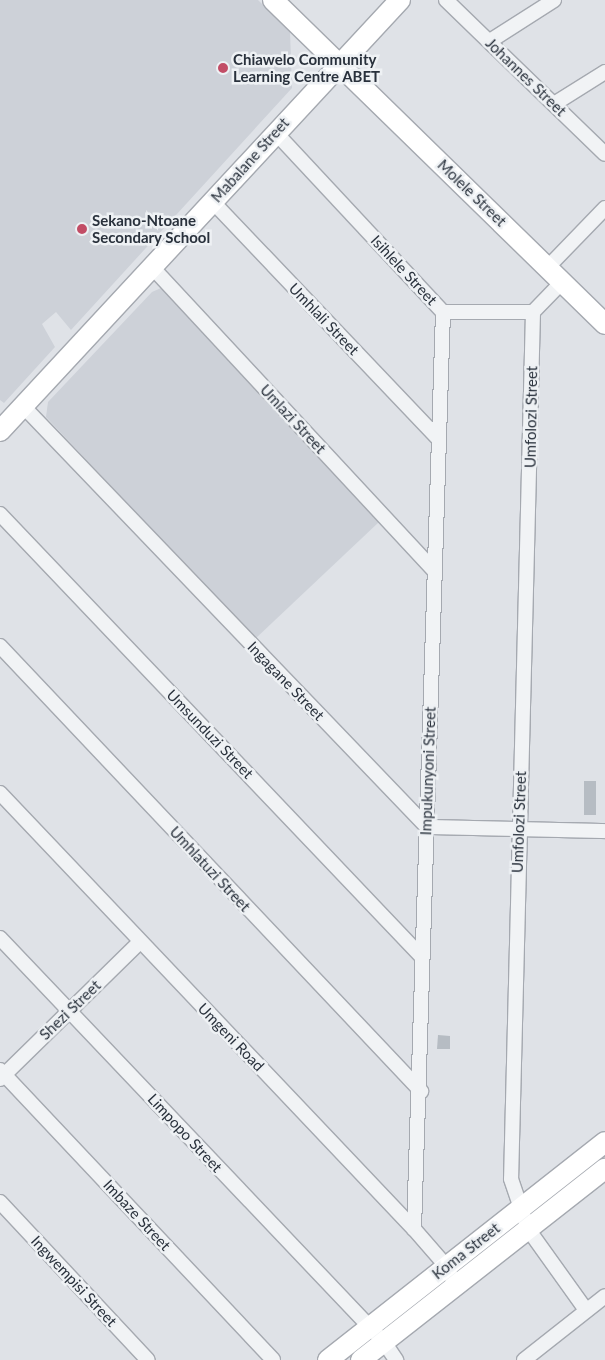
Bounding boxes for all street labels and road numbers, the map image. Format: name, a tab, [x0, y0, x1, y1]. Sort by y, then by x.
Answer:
street label: Johannes Street	[482, 34, 570, 120]
street label: Mabalane Street	[207, 114, 293, 206]
street label: Molele Street	[434, 156, 510, 230]
street label: Isihlele Street	[367, 231, 441, 309]
street label: Umhlali Street	[285, 279, 363, 359]
street label: Umfolozi Street	[521, 366, 541, 468]
street label: Umlazi Street	[256, 381, 330, 457]
street label: Ingagane Street	[244, 638, 328, 724]
street label: Umsunduzi Street	[163, 686, 257, 782]
street label: Impukunyoni Street	[417, 706, 439, 836]
street label: Umfolozi Street	[508, 771, 530, 873]
street label: Umhlatuzi Street	[166, 823, 254, 915]
street label: Shezi Street	[36, 976, 104, 1044]
street label: Umgeni Road	[194, 999, 268, 1075]
street label: Limpopo Street	[144, 1090, 226, 1176]
street label: Imbaze Street	[100, 1176, 174, 1254]
street label: Koma Street	[429, 1219, 503, 1283]
street label: Ingwempisi Street	[27, 1232, 121, 1330]

